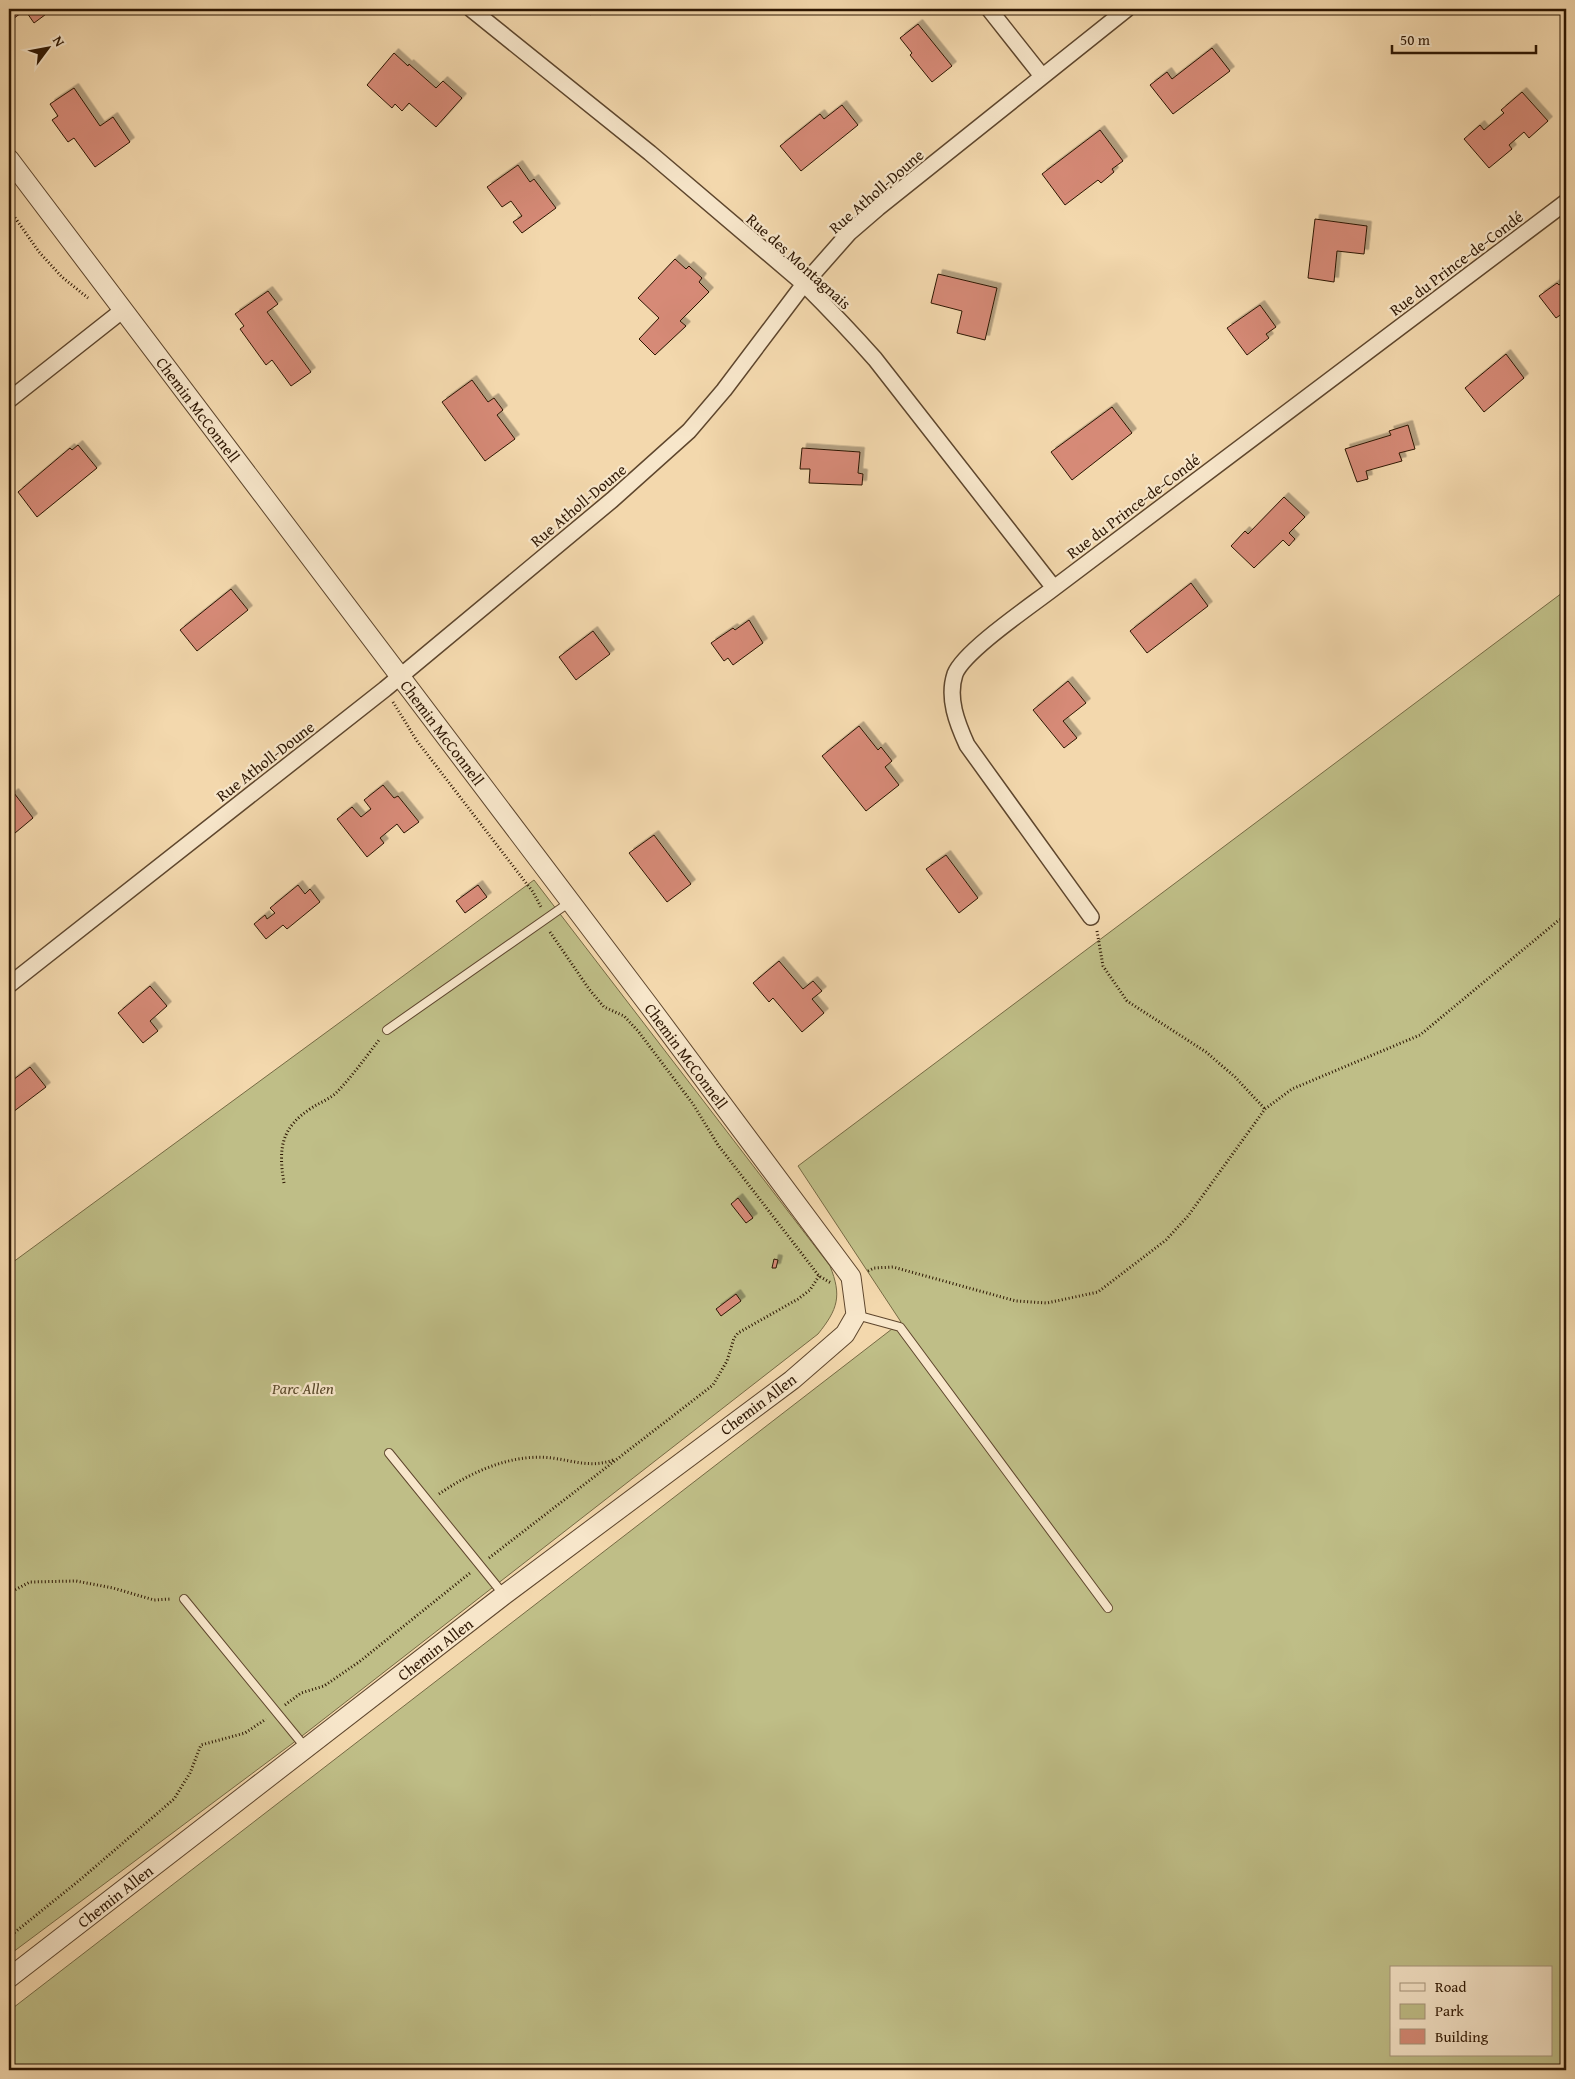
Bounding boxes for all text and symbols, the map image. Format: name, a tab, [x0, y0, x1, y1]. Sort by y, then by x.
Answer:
north arrow	[22, 22, 72, 72]
scale bar	[1392, 22, 1536, 54]
text: 50 m	[1400, 29, 1431, 50]
text: N	[48, 32, 70, 51]
street label: Rue Atholl-Doune	[823, 143, 929, 239]
street label: Rue du Prince-de-Condé	[1384, 205, 1528, 321]
street label: Rue des Montagnais	[741, 207, 857, 315]
street label: Chemin McConnell	[151, 352, 246, 468]
street label: Rue du Prince-de-Condé	[1061, 448, 1205, 564]
street label: Rue Atholl-Doune	[525, 458, 631, 552]
street label: Chemin McConnell	[395, 675, 491, 791]
street label: Rue Atholl-Doune	[211, 715, 319, 807]
street label: Chemin McConnell	[639, 998, 734, 1114]
street label: Chemin Allen	[715, 1367, 801, 1441]
park label: Parc Allen	[271, 1376, 334, 1400]
street label: Chemin Allen	[392, 1612, 478, 1686]
street label: Chemin Allen	[72, 1859, 158, 1933]
legend	[1390, 1966, 1552, 2056]
text: Road	[1435, 1976, 1466, 1997]
text: Park	[1435, 2000, 1464, 2021]
text: Building	[1435, 2026, 1489, 2047]

